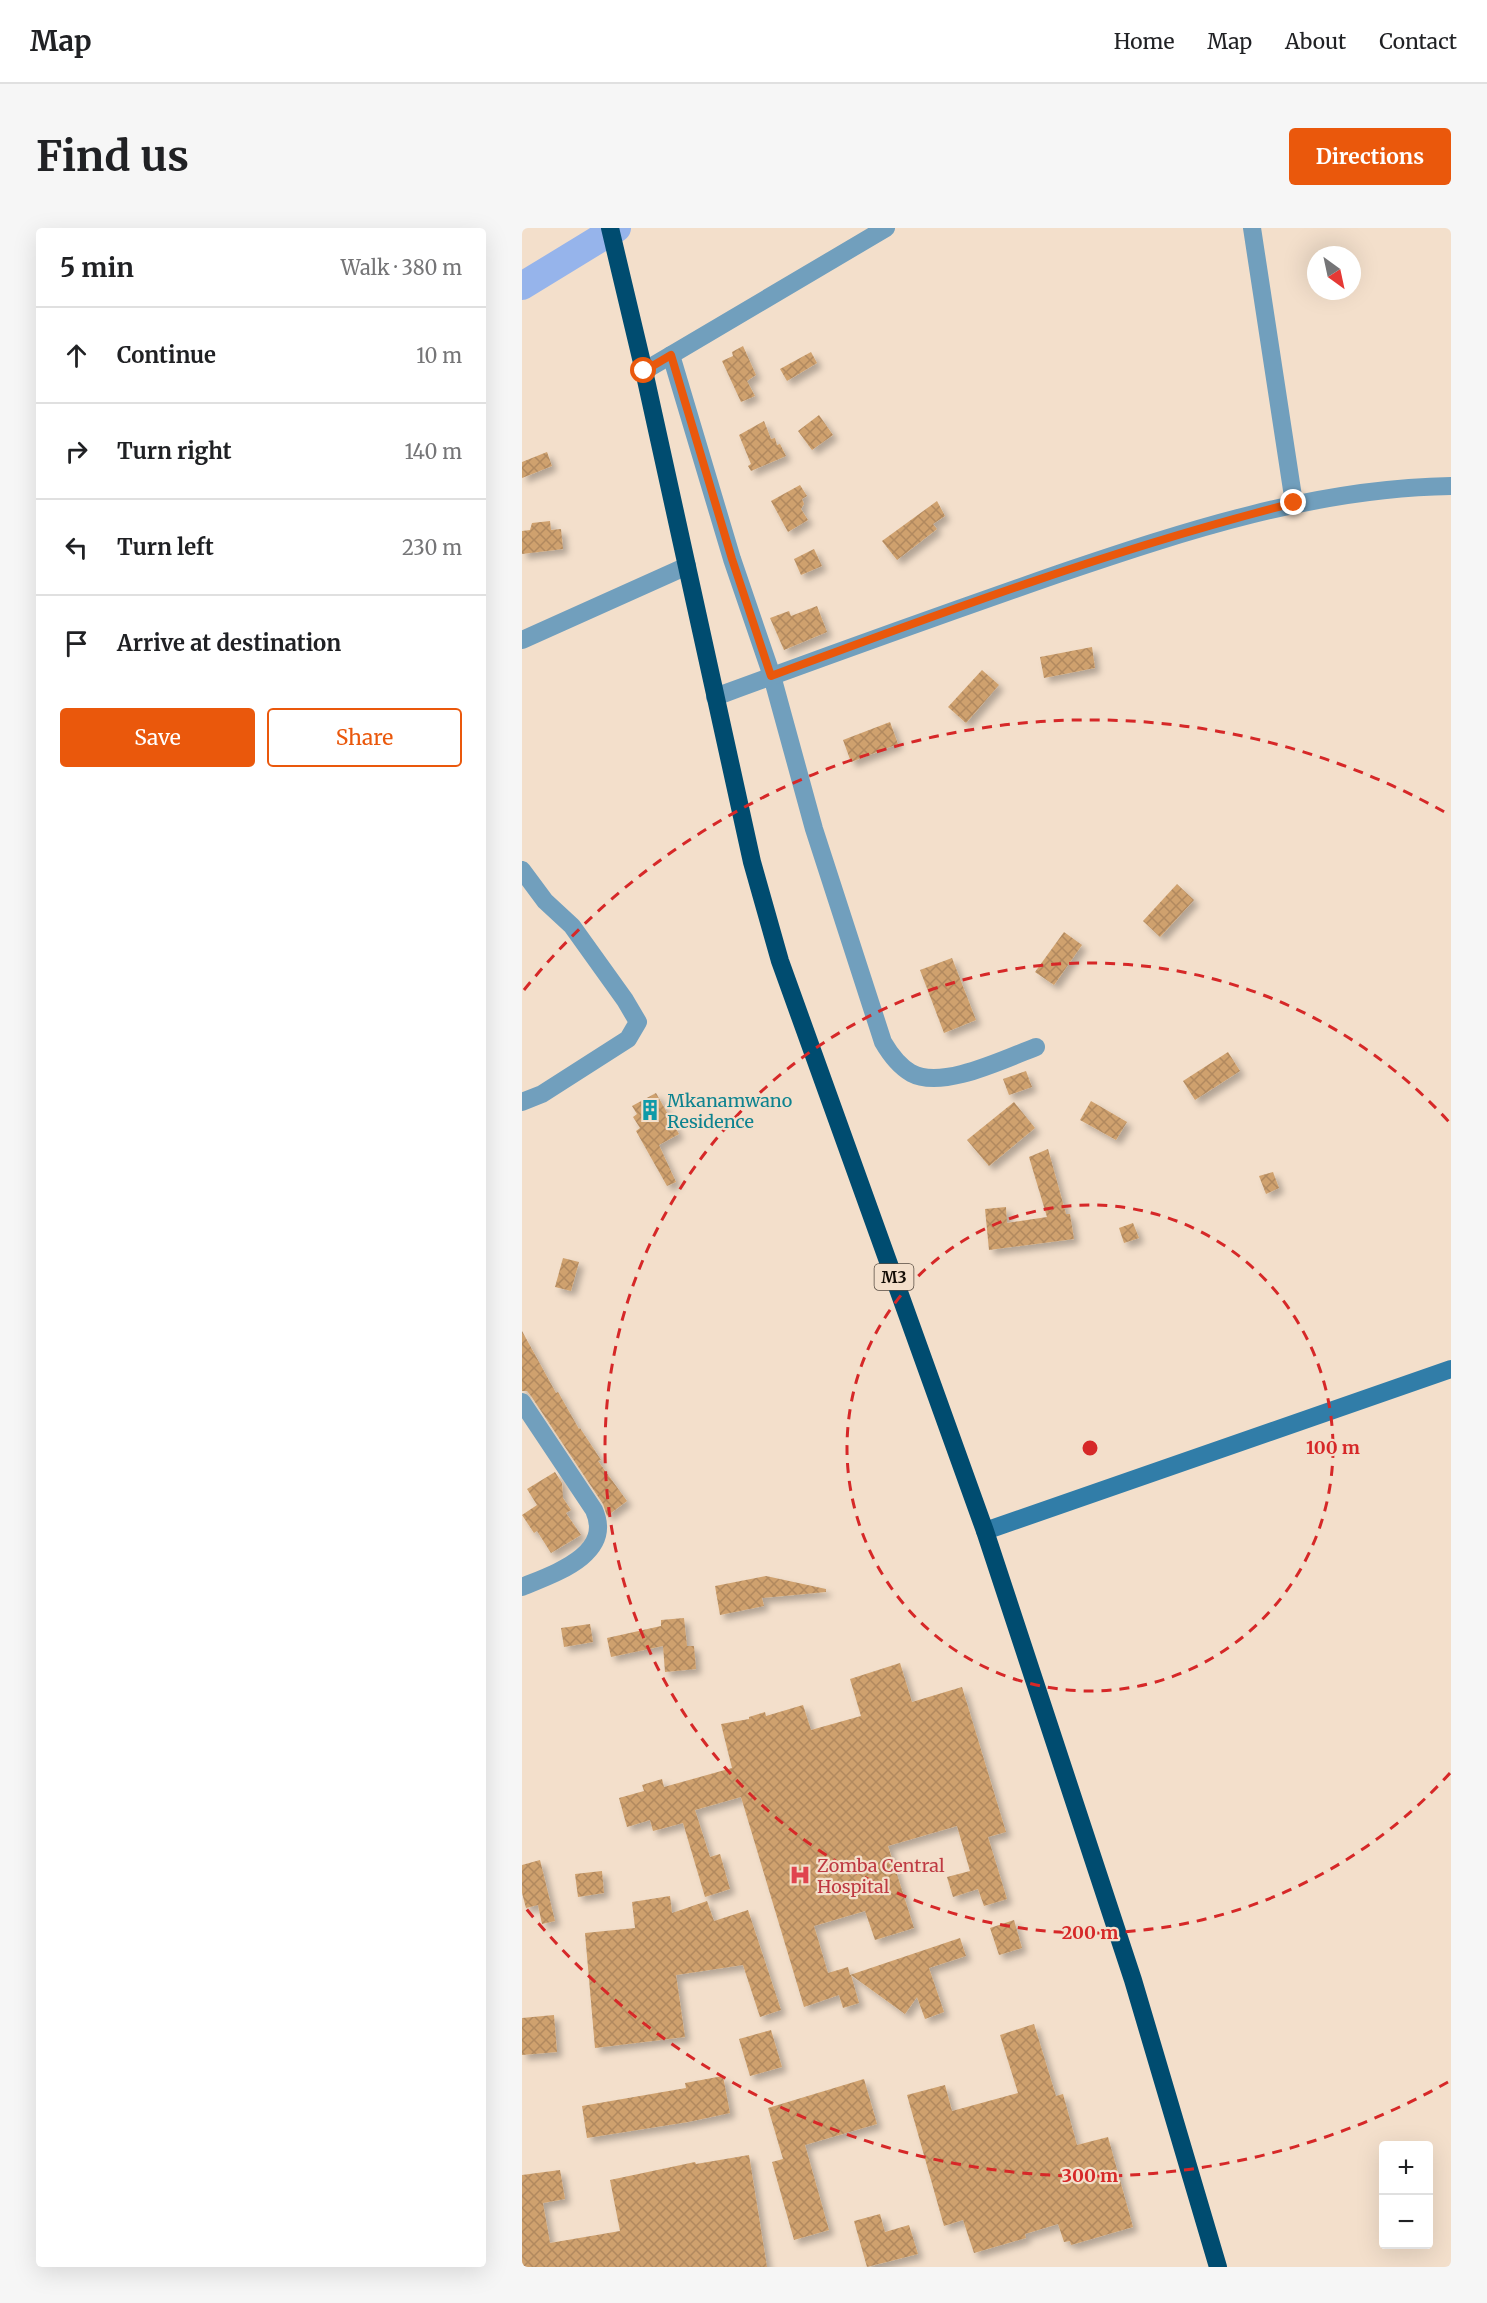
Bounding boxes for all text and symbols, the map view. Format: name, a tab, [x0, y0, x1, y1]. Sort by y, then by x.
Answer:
text: Map	[30, 23, 92, 59]
text: Home	[1114, 28, 1174, 55]
text: Map	[1207, 28, 1252, 55]
text: About	[1285, 28, 1346, 55]
text: Contact	[1379, 28, 1457, 55]
button: Directions	[1289, 128, 1451, 185]
text: Find us	[36, 130, 189, 182]
north arrow	[1307, 246, 1361, 300]
text: 5 min	[60, 251, 134, 284]
text: Walk · 380 m	[341, 255, 462, 280]
icon: ahead	[60, 339, 93, 372]
text: Continue	[117, 341, 216, 369]
text: 10 m	[416, 343, 462, 368]
route start	[630, 357, 656, 383]
icon: right	[60, 435, 93, 468]
text: Turn right	[117, 437, 231, 465]
text: 140 m	[405, 439, 462, 464]
route end	[1280, 489, 1306, 515]
icon: left	[60, 531, 93, 564]
text: Turn left	[117, 533, 214, 561]
text: 230 m	[402, 535, 462, 560]
icon: arrive	[60, 627, 93, 660]
text: Arrive at destination	[117, 629, 341, 657]
button: Save	[60, 708, 255, 767]
button: Share	[267, 708, 462, 767]
place label: Mkanamwano Residence	[667, 1089, 792, 1133]
building icon: Mkanamwano Residence	[638, 1098, 662, 1122]
road number: M3	[874, 1264, 914, 1290]
text: 100 m	[1306, 1436, 1360, 1459]
centre of rings	[1080, 1438, 1100, 1458]
place label: Zomba Central Hospital	[817, 1854, 945, 1898]
hospital icon: Zomba Central Hospital	[788, 1863, 812, 1887]
text: 200 m	[1062, 1921, 1118, 1944]
map controls	[1379, 2141, 1433, 2249]
button: +	[1379, 2141, 1433, 2195]
text: 300 m	[1062, 2164, 1118, 2187]
button: −	[1379, 2195, 1433, 2249]

